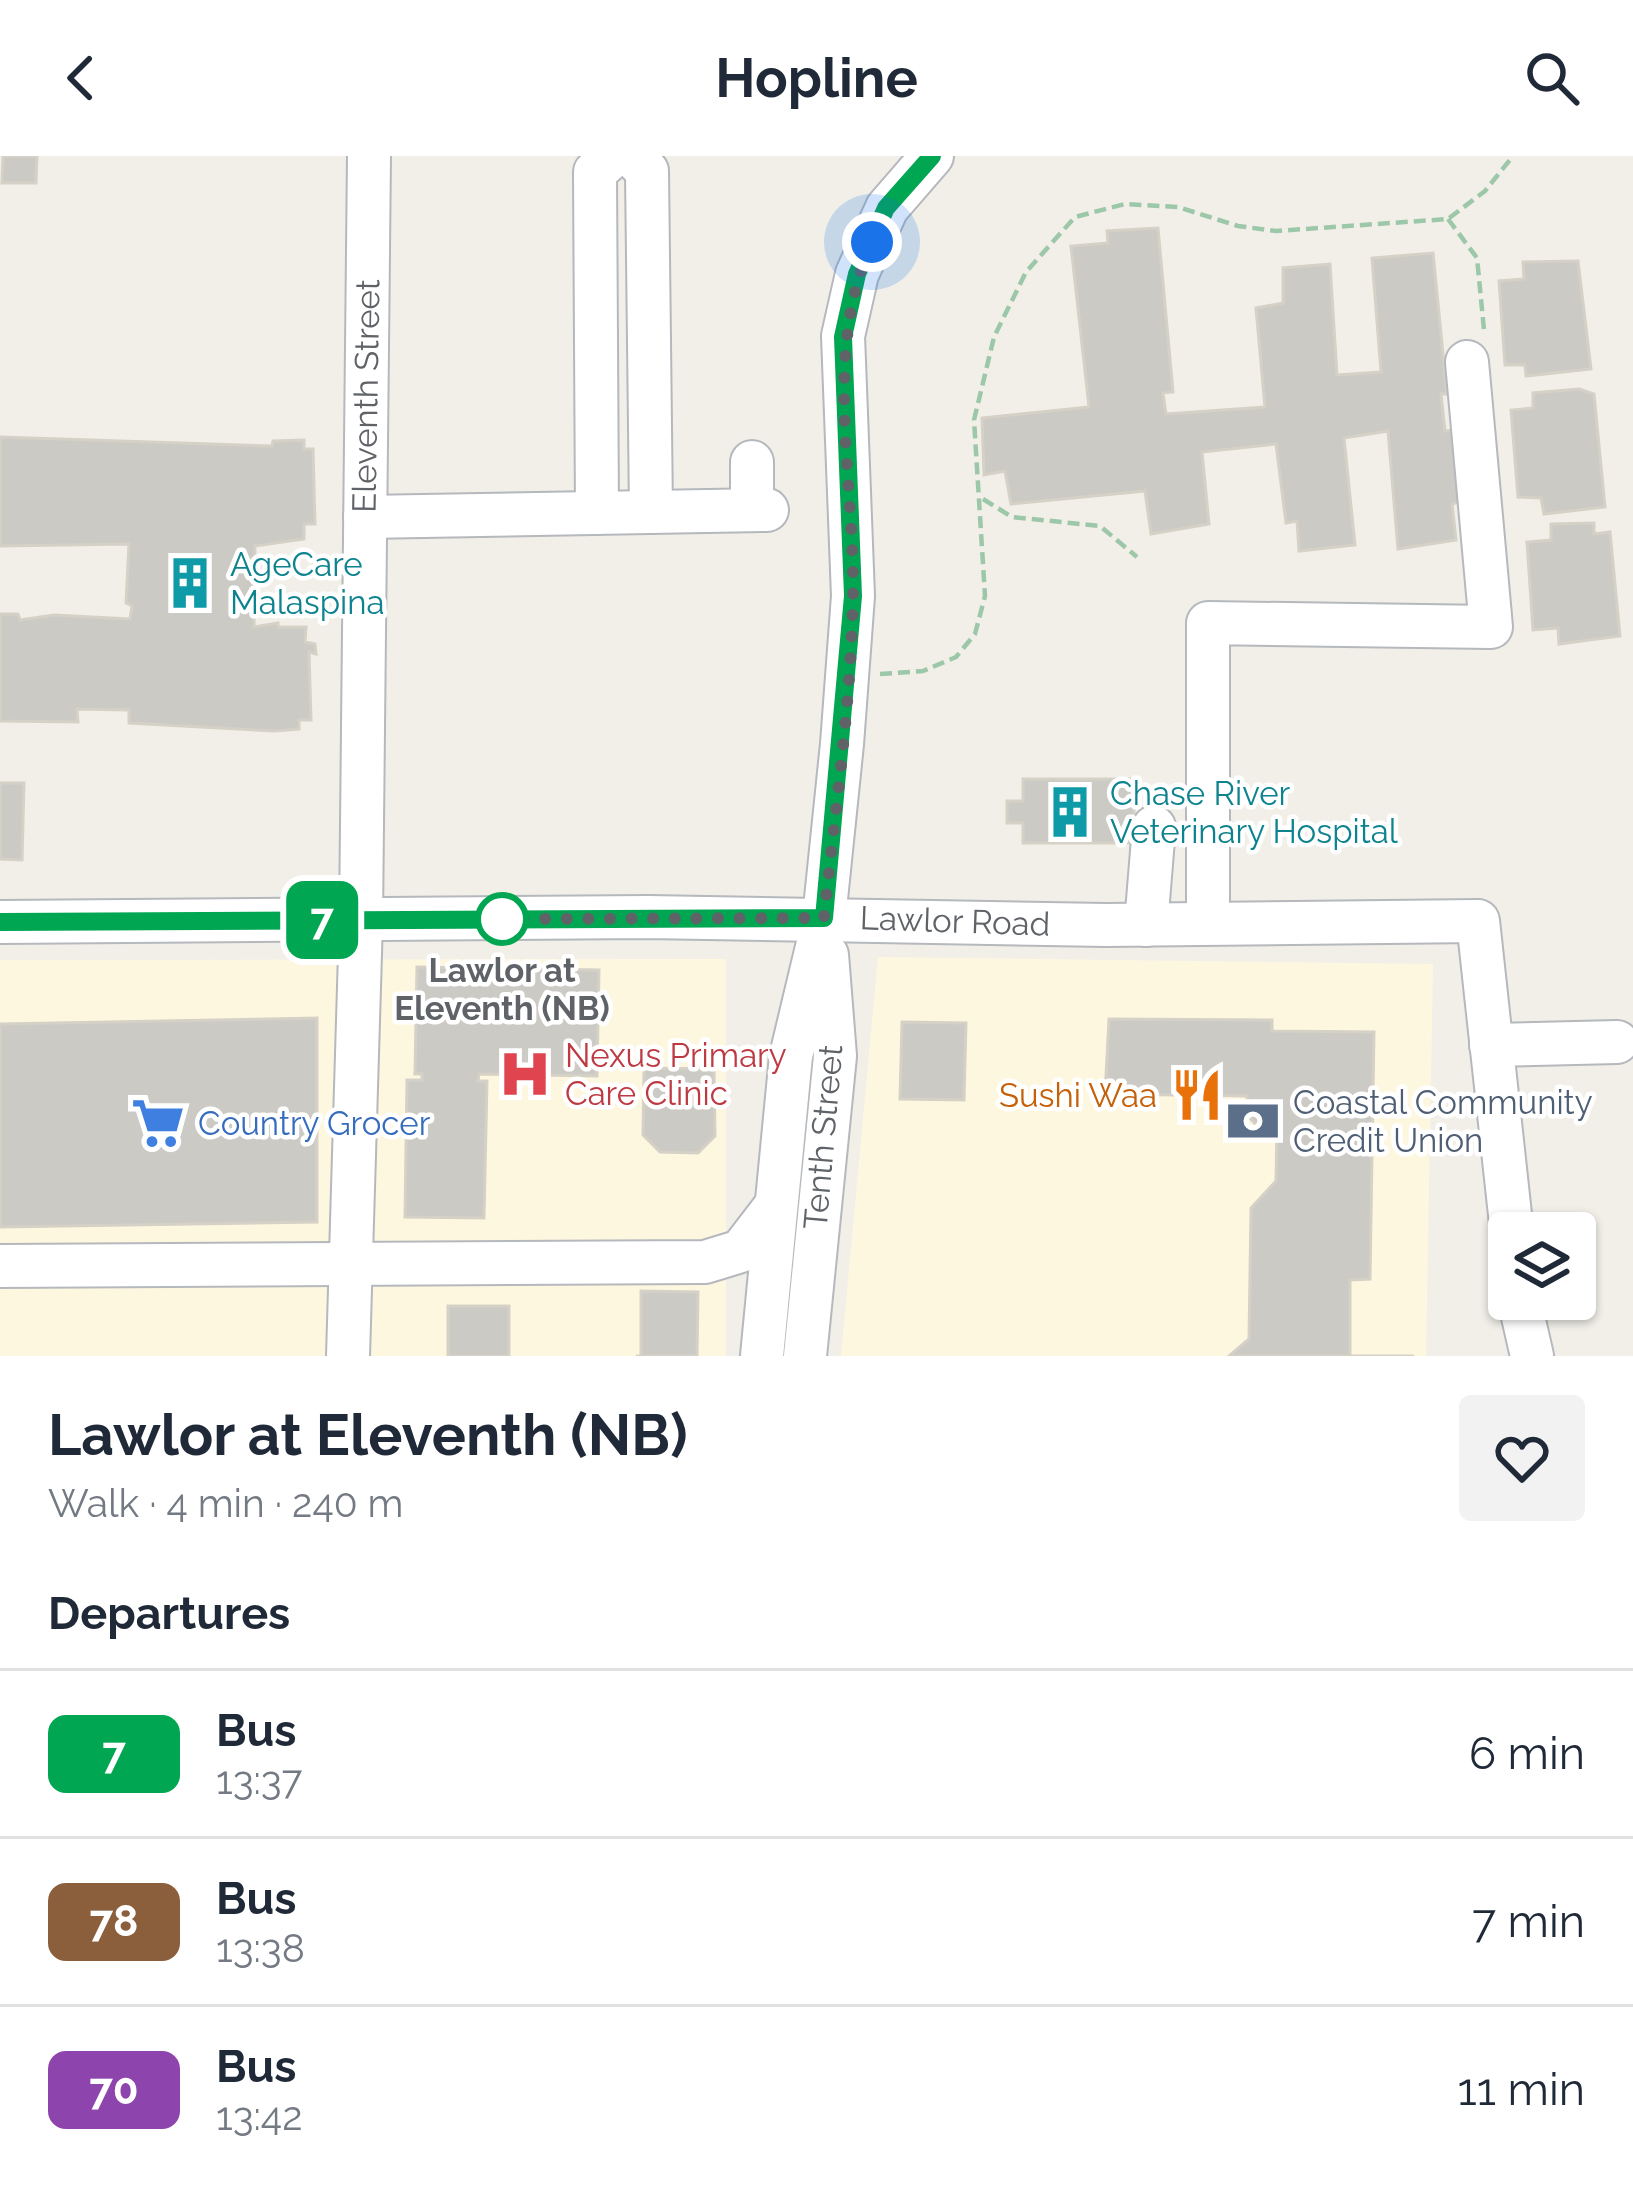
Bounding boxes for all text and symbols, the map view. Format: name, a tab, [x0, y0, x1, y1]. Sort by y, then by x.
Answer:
icon: back	[48, 45, 114, 111]
icon: search	[1519, 45, 1585, 111]
text: Hopline	[715, 46, 918, 110]
your location	[842, 212, 902, 272]
street label: Eleventh Street	[344, 279, 388, 513]
place label: AgeCare Malaspina	[230, 545, 384, 622]
building icon: AgeCare Malaspina	[161, 554, 219, 612]
place label: Chase River Veterinary Hospital	[1110, 774, 1399, 851]
building icon: Chase River Veterinary Hospital	[1041, 783, 1099, 841]
line badge: 7	[283, 881, 361, 959]
marker: Lawlor at Eleventh (NB)	[477, 894, 527, 944]
text: 7	[310, 895, 334, 944]
street label: Lawlor Road	[859, 898, 1051, 944]
place label: Lawlor at Eleventh (NB)	[394, 951, 610, 1028]
place label: Nexus Primary Care Clinic	[565, 1036, 787, 1113]
street label: Tenth Street	[796, 1043, 850, 1231]
hospital icon: Nexus Primary Care Clinic	[496, 1045, 554, 1103]
restaurant icon: Sushi Waa	[1168, 1066, 1226, 1124]
place label: Sushi Waa	[999, 1076, 1157, 1115]
place label: Coastal Community Credit Union	[1293, 1083, 1593, 1160]
bank icon: Coastal Community Credit Union	[1224, 1092, 1282, 1150]
supermarket icon: Country Grocer	[129, 1094, 187, 1152]
place label: Country Grocer	[198, 1104, 431, 1143]
map controls	[1488, 1212, 1596, 1320]
button: layers	[1488, 1212, 1596, 1320]
button: heart	[1459, 1395, 1585, 1521]
text: Lawlor at Eleventh (NB)	[48, 1401, 688, 1468]
text: Walk · 4 min · 240 m	[48, 1480, 403, 1526]
text: Departures	[48, 1587, 290, 1640]
text: Bus	[216, 1704, 297, 1757]
text: 6 min	[1469, 1727, 1585, 1780]
text: 7	[102, 1729, 126, 1778]
text: 13:37	[216, 1757, 302, 1803]
text: Bus	[216, 1872, 297, 1925]
text: 7 min	[1472, 1895, 1585, 1948]
text: 78	[90, 1897, 138, 1946]
text: 13:38	[216, 1925, 305, 1971]
text: Bus	[216, 2040, 297, 2093]
text: 11 min	[1458, 2063, 1585, 2116]
text: 70	[89, 2065, 139, 2114]
text: 13:42	[216, 2093, 302, 2139]

